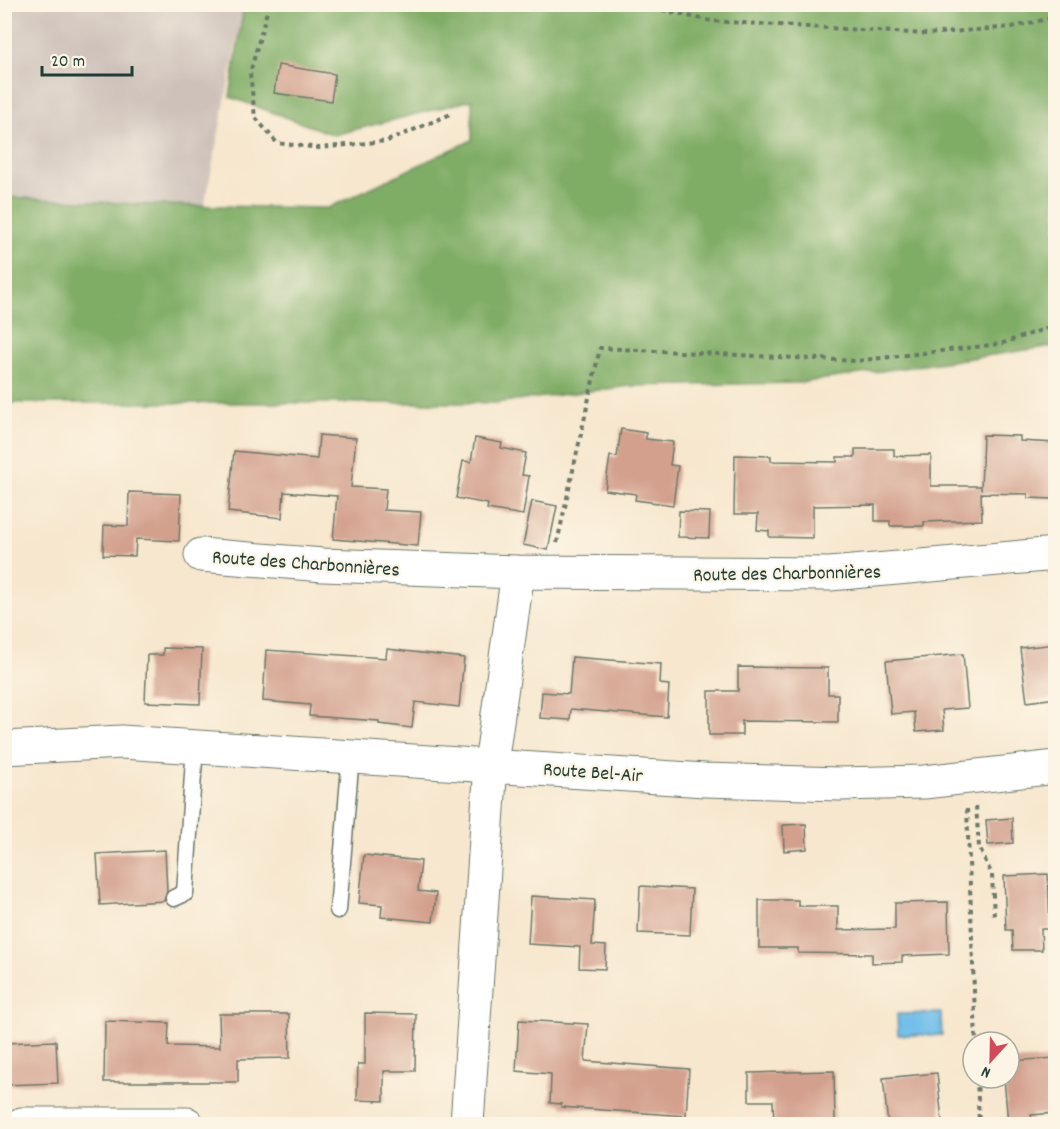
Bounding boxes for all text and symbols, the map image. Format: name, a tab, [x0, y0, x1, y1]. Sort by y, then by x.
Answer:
scale bar	[42, 39, 132, 77]
text: 20 m	[51, 50, 85, 75]
street label: Route des Charbonnières	[211, 544, 401, 586]
street label: Route des Charbonnières	[693, 559, 881, 591]
street label: Route Bel-Air	[542, 757, 644, 791]
north arrow	[961, 1030, 1021, 1090]
text: N	[978, 1059, 994, 1084]

